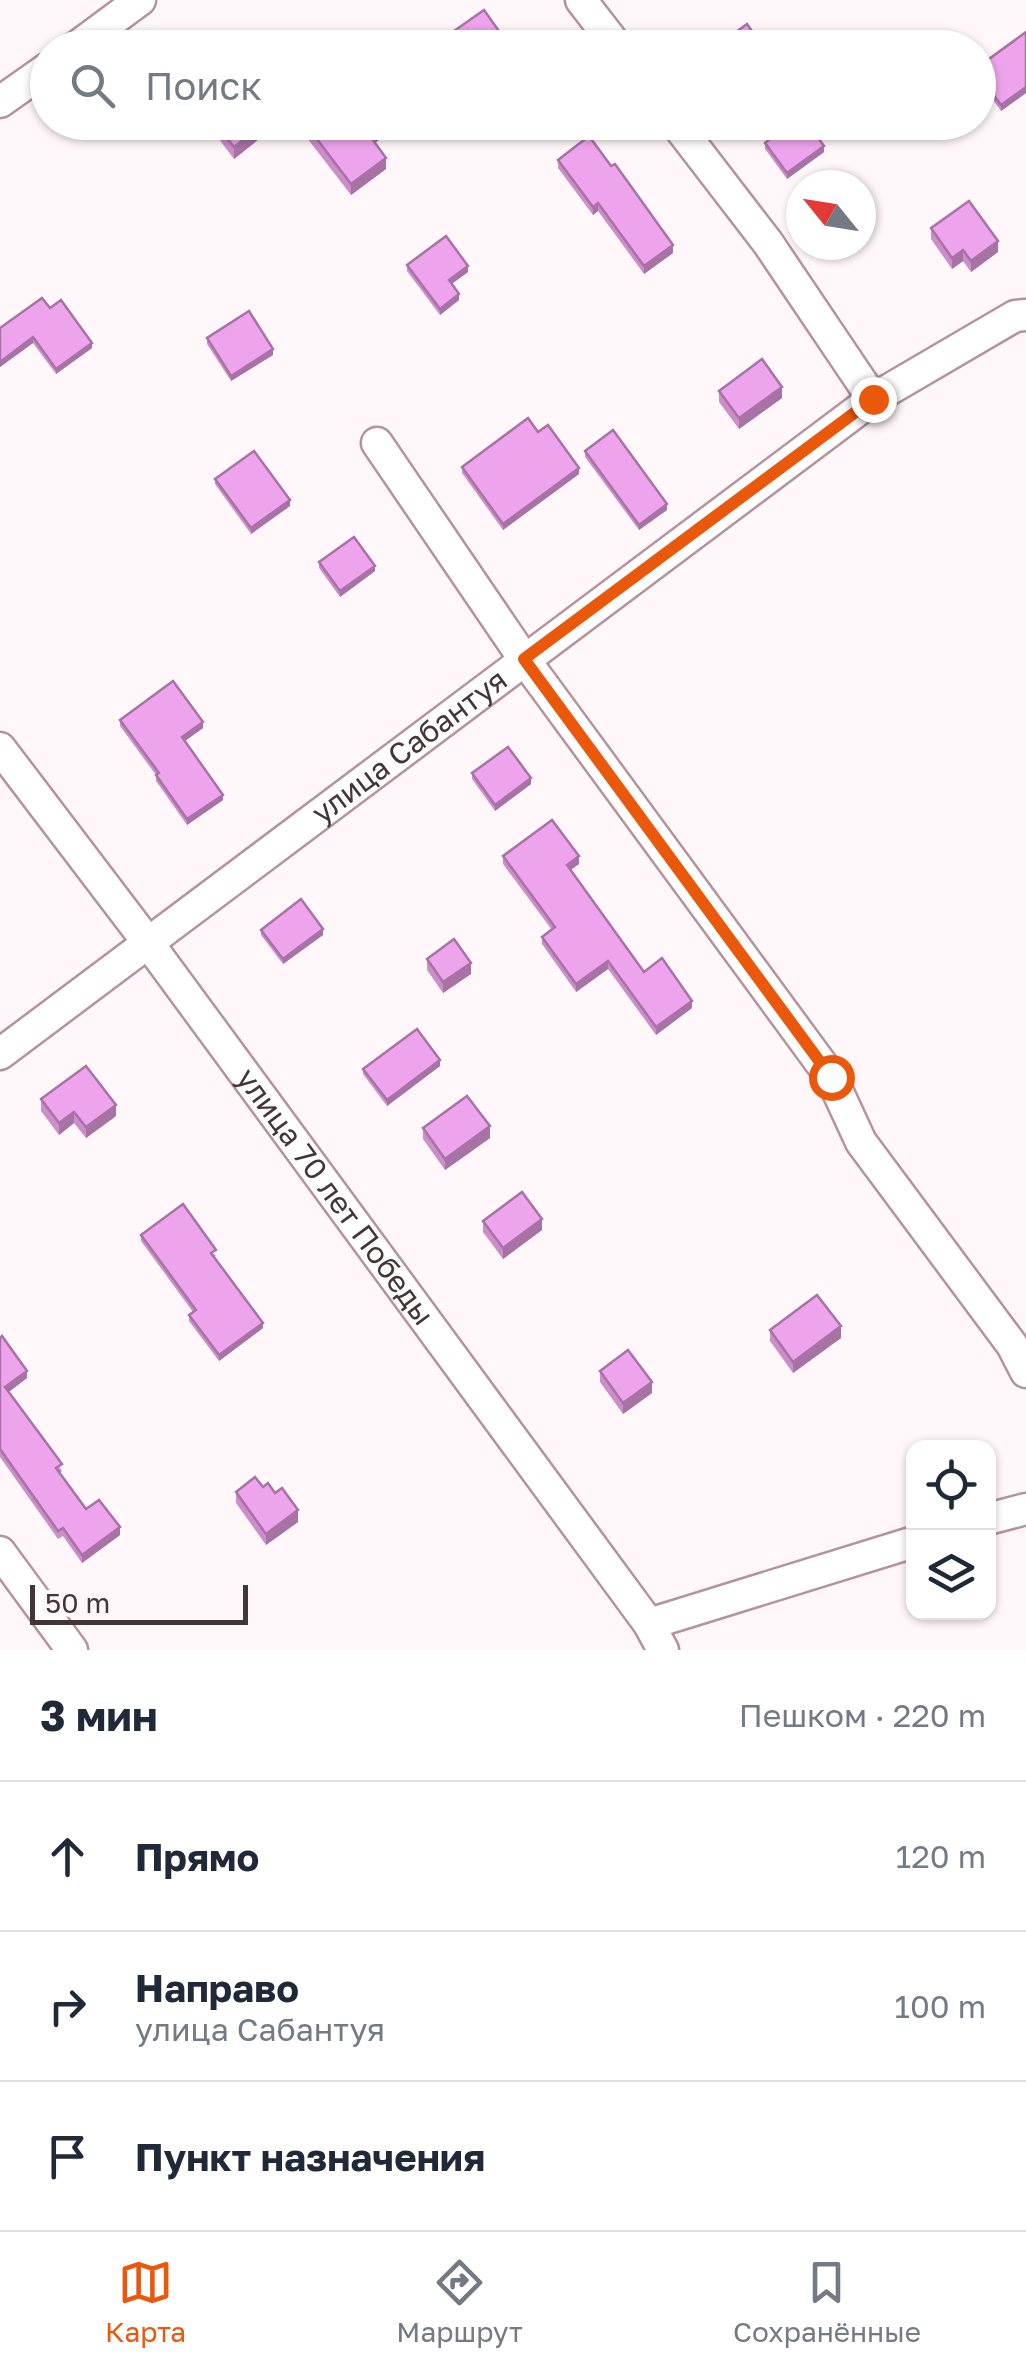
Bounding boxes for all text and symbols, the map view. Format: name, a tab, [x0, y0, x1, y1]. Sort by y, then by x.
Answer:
search box	[30, 30, 996, 140]
icon: search	[65, 58, 120, 113]
text: Поиск	[145, 63, 262, 108]
north arrow	[786, 170, 876, 260]
route end	[851, 377, 897, 423]
street label: улица Сабантуя	[304, 661, 514, 831]
route start	[809, 1055, 855, 1101]
street label: улица 70 лет Победы	[229, 1061, 442, 1332]
map controls	[906, 1440, 996, 1620]
button: locate	[906, 1440, 996, 1530]
button: layers	[906, 1530, 996, 1620]
scale bar	[30, 1580, 248, 1624]
text: 50 m	[45, 1586, 110, 1619]
text: 3 мин	[40, 1690, 158, 1740]
text: Пешком · 220 m	[739, 1696, 986, 1734]
icon: ahead	[40, 1829, 95, 1884]
text: Прямо	[135, 1834, 259, 1879]
text: 120 m	[896, 1837, 986, 1875]
text: Направо	[135, 1965, 299, 2010]
icon: right	[40, 1979, 95, 2034]
text: 100 m	[894, 1987, 986, 2025]
text: улица Сабантуя	[135, 2010, 385, 2048]
icon: arrive	[40, 2129, 95, 2184]
text: Пункт назначения	[135, 2134, 485, 2179]
tab: Карта	[105, 2255, 186, 2348]
tab: Маршрут	[396, 2255, 523, 2348]
tab: Сохранённые	[733, 2255, 921, 2348]

